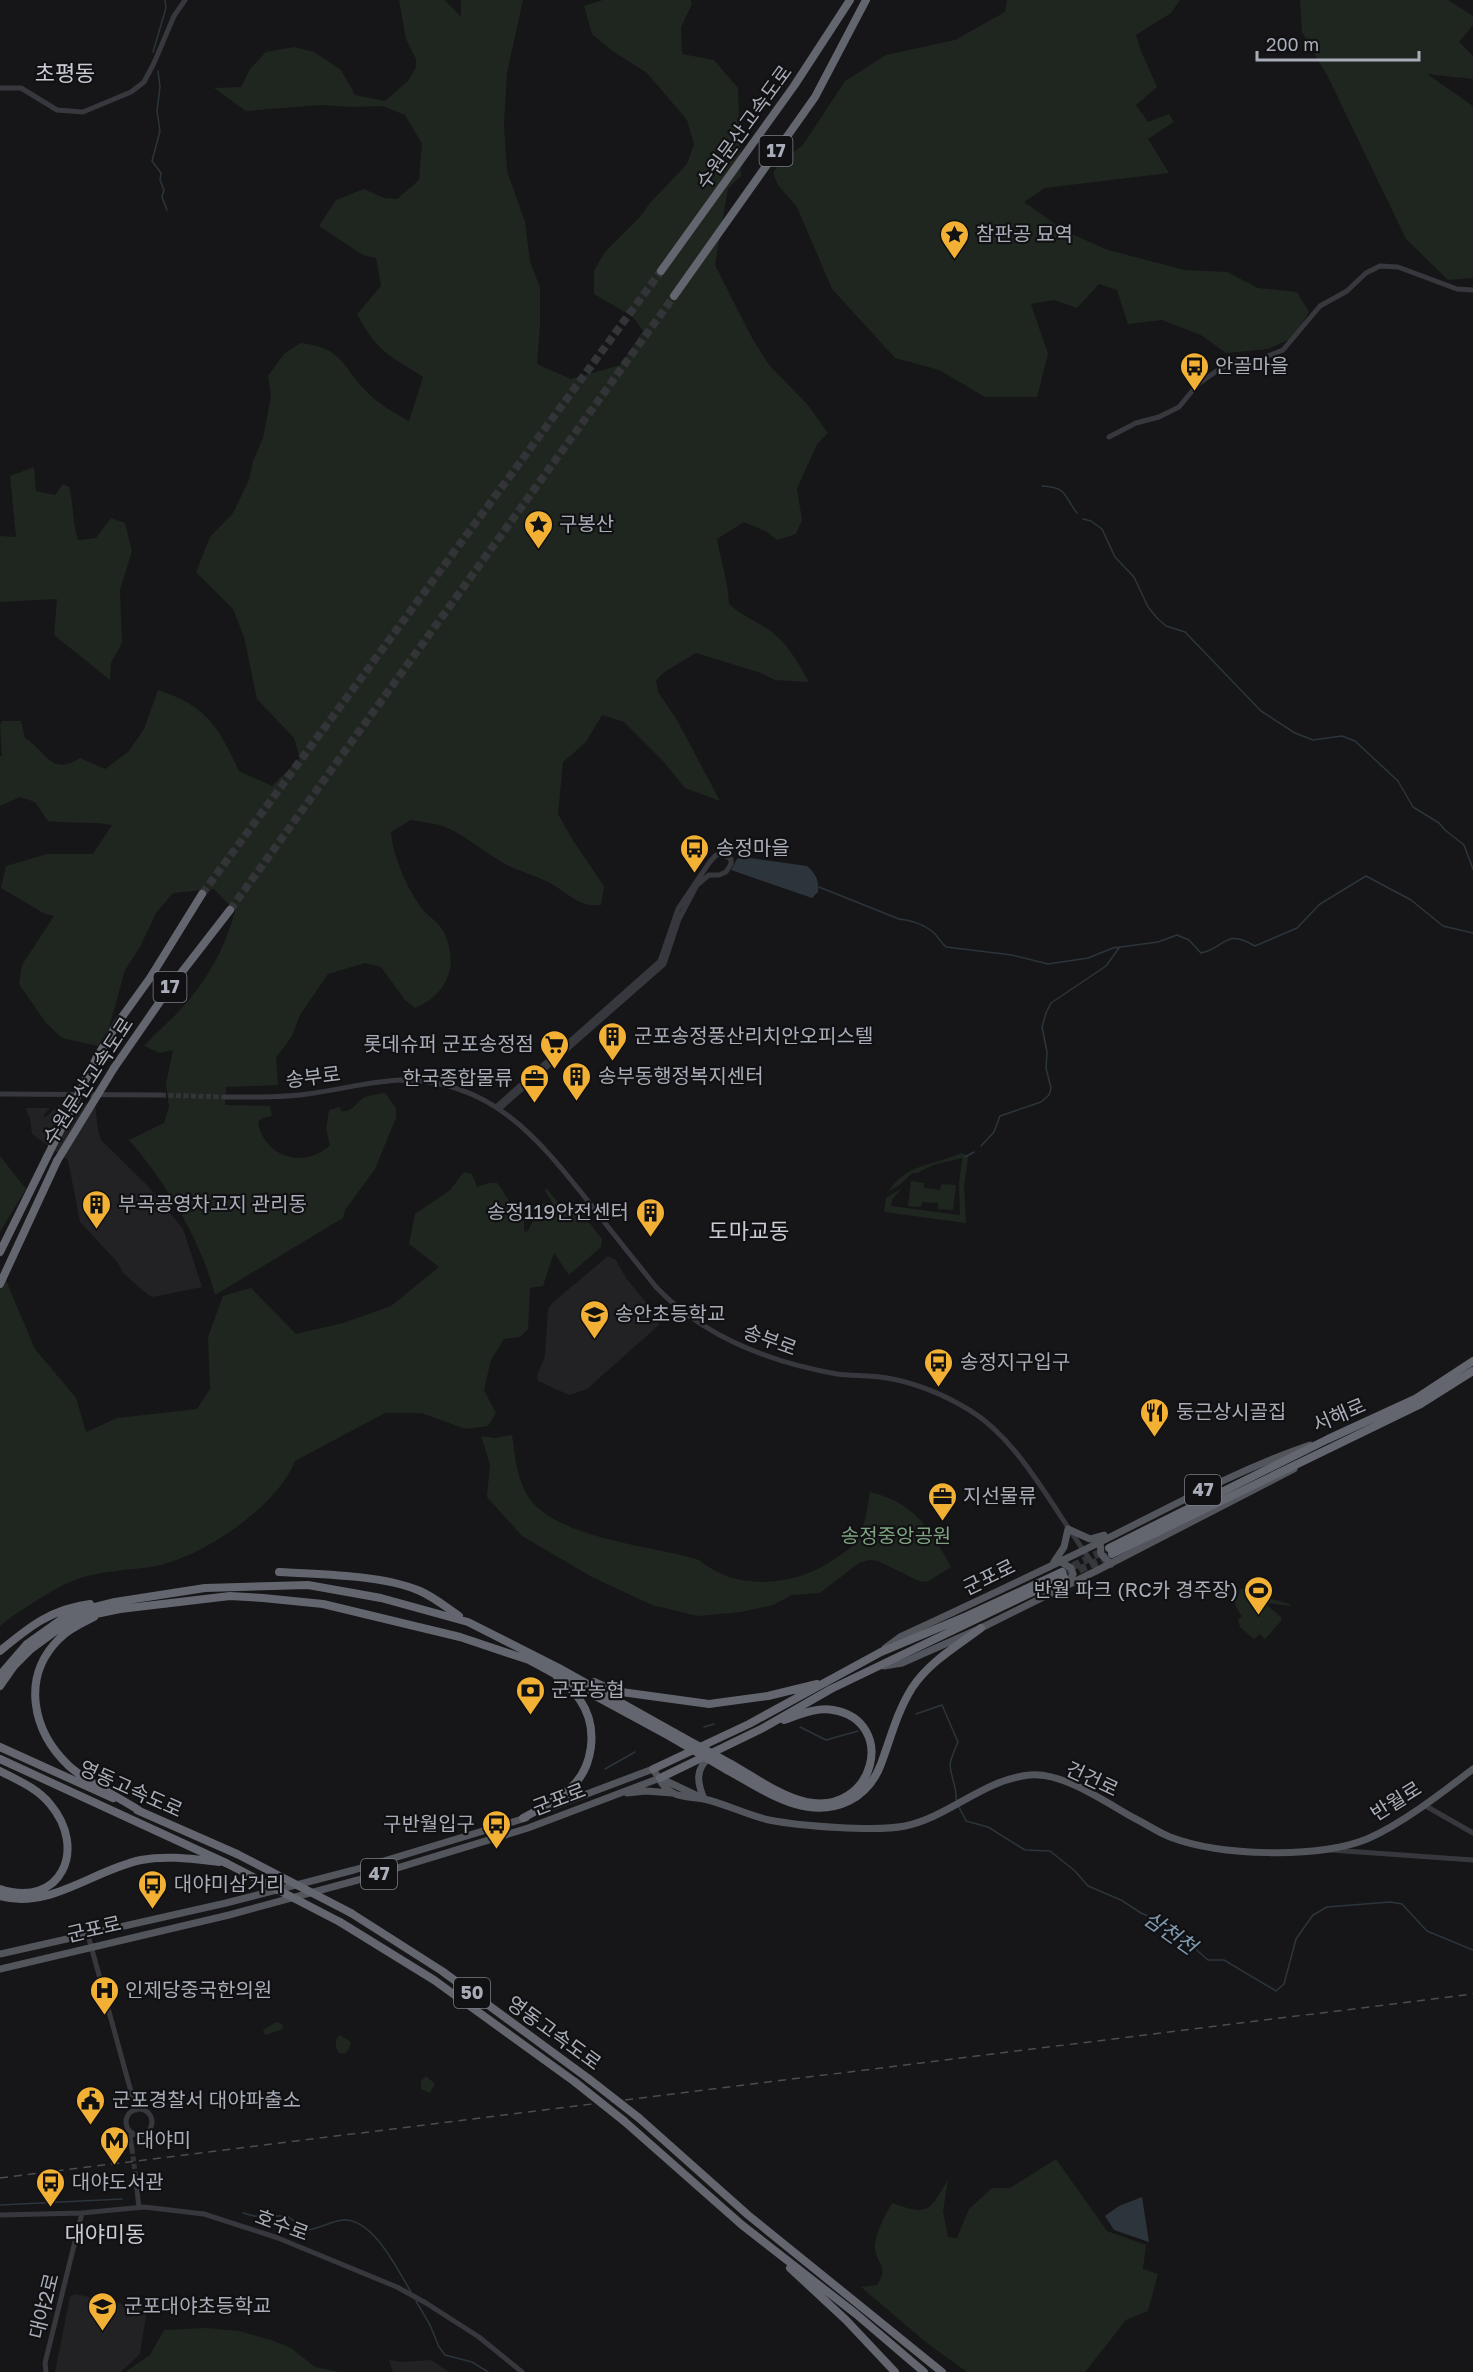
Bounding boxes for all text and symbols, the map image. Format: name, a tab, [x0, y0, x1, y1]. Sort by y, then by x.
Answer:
scale bar	[1257, 24, 1419, 62]
text: 200 m	[1266, 33, 1319, 55]
district label: 초평동	[35, 59, 95, 86]
street label: 수원문산고속도로	[690, 60, 796, 193]
road number: 17	[760, 136, 792, 166]
place icon: 참판공 묘역	[939, 218, 971, 260]
place label: 참판공 묘역	[976, 221, 1073, 245]
bus stop icon: 안골마을	[1178, 350, 1210, 392]
place label: 안골마을	[1215, 353, 1289, 377]
place icon: 구봉산	[522, 508, 554, 550]
place label: 구봉산	[559, 511, 614, 535]
bus stop icon: 송정마을	[679, 832, 711, 874]
place label: 송정마을	[716, 835, 790, 859]
road number: 17	[154, 972, 186, 1002]
street label: 수원문산고속도로	[37, 1012, 137, 1149]
building icon: 군포송정풍산리치안오피스텔	[597, 1020, 629, 1062]
place label: 군포송정풍산리치안오피스텔	[634, 1023, 873, 1047]
supermarket icon: 롯데슈퍼 군포송정점	[539, 1028, 571, 1070]
place label: 롯데슈퍼 군포송정점	[363, 1031, 534, 1055]
building icon: 송부동행정복지센터	[561, 1060, 593, 1102]
street label: 송부로	[284, 1061, 342, 1091]
office icon: 한국종합물류	[518, 1062, 550, 1104]
place label: 송부동행정복지센터	[598, 1063, 764, 1087]
place label: 한국종합물류	[403, 1065, 513, 1089]
building icon: 부곡공영차고지 관리동	[81, 1188, 113, 1230]
place label: 부곡공영차고지 관리동	[118, 1191, 307, 1215]
building icon: 송정119안전센터	[634, 1196, 666, 1238]
place label: 송정119안전센터	[487, 1199, 629, 1223]
district label: 도마교동	[709, 1217, 789, 1244]
school or university icon: 송안초등학교	[578, 1298, 610, 1340]
place label: 송안초등학교	[615, 1301, 725, 1325]
street label: 송부로	[740, 1318, 800, 1360]
bus stop icon: 송정지구입구	[923, 1346, 955, 1388]
place label: 송정지구입구	[960, 1349, 1070, 1373]
street label: 서해로	[1309, 1392, 1369, 1436]
restaurant icon: 둥근상시골집	[1139, 1396, 1171, 1438]
place label: 둥근상시골집	[1176, 1399, 1286, 1423]
road number: 47	[1185, 1475, 1221, 1505]
office icon: 지선물류	[926, 1480, 958, 1522]
place label: 지선물류	[963, 1483, 1037, 1507]
park label: 송정중앙공원	[841, 1523, 951, 1547]
street label: 군포로	[958, 1553, 1019, 1599]
sports icon: 반월 파크 (RC카 경주장)	[1243, 1574, 1275, 1616]
place label: 반월 파크 (RC카 경주장)	[1033, 1577, 1238, 1601]
bank icon: 군포농협	[514, 1674, 546, 1716]
place label: 군포농협	[551, 1677, 625, 1701]
street label: 영동고속도로	[76, 1755, 187, 1822]
street label: 건건로	[1062, 1756, 1123, 1801]
street label: 반월로	[1366, 1775, 1425, 1825]
street label: 군포로	[529, 1777, 589, 1819]
bus stop icon: 구반월입구	[480, 1808, 512, 1850]
place label: 구반월입구	[383, 1811, 475, 1835]
road number: 47	[361, 1859, 397, 1889]
bus stop icon: 대야미삼거리	[137, 1868, 169, 1910]
place label: 대야미삼거리	[174, 1871, 284, 1895]
water label: 삼천천	[1139, 1905, 1204, 1961]
street label: 군포로	[64, 1910, 123, 1946]
hospital icon: 인제당중국한의원	[88, 1974, 120, 2016]
place label: 인제당중국한의원	[125, 1977, 272, 2001]
road number: 50	[454, 1978, 490, 2008]
street label: 영동고속도로	[503, 1990, 606, 2074]
public building icon: 군포경찰서 대야파출소	[75, 2084, 107, 2126]
place label: 군포경찰서 대야파출소	[112, 2087, 301, 2111]
metro station icon: 대야미	[99, 2124, 131, 2166]
place label: 대야미	[136, 2127, 191, 2151]
bus stop icon: 대야도서관	[35, 2166, 67, 2208]
place label: 대야도서관	[72, 2169, 164, 2193]
street label: 호수로	[252, 2203, 312, 2245]
district label: 대야미동	[65, 2220, 145, 2247]
street label: 대야2로	[23, 2270, 63, 2341]
school or university icon: 군포대야초등학교	[87, 2290, 119, 2332]
place label: 군포대야초등학교	[124, 2293, 271, 2317]

